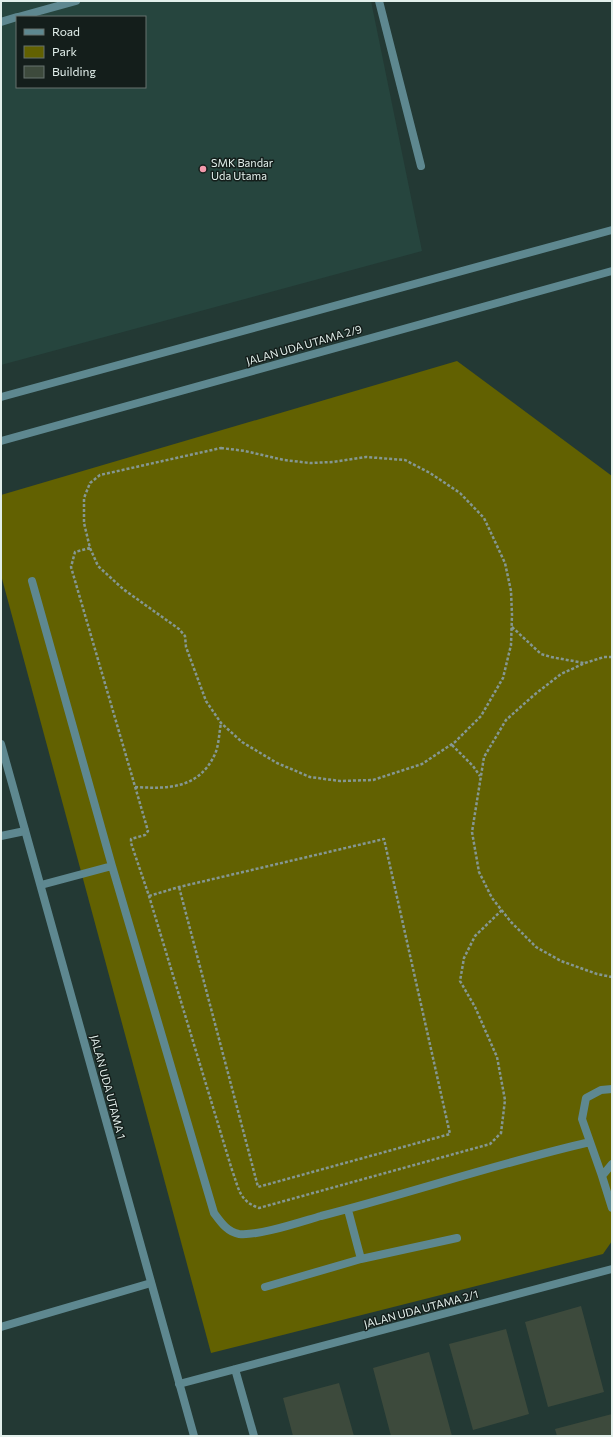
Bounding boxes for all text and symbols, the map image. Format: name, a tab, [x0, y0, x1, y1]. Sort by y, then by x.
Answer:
legend	[16, 16, 146, 88]
text: Road	[52, 24, 80, 38]
text: Park	[52, 44, 78, 58]
text: Building	[52, 64, 96, 78]
place label: SMK Bandar Uda Utama	[211, 156, 274, 182]
marker: SMK Bandar Uda Utama	[198, 164, 208, 174]
street label: JALAN UDA UTAMA 2/9	[244, 322, 364, 368]
street label: JALAN UDA UTAMA 1	[87, 1033, 129, 1141]
street label: JALAN UDA UTAMA 2/1	[362, 1287, 480, 1331]

